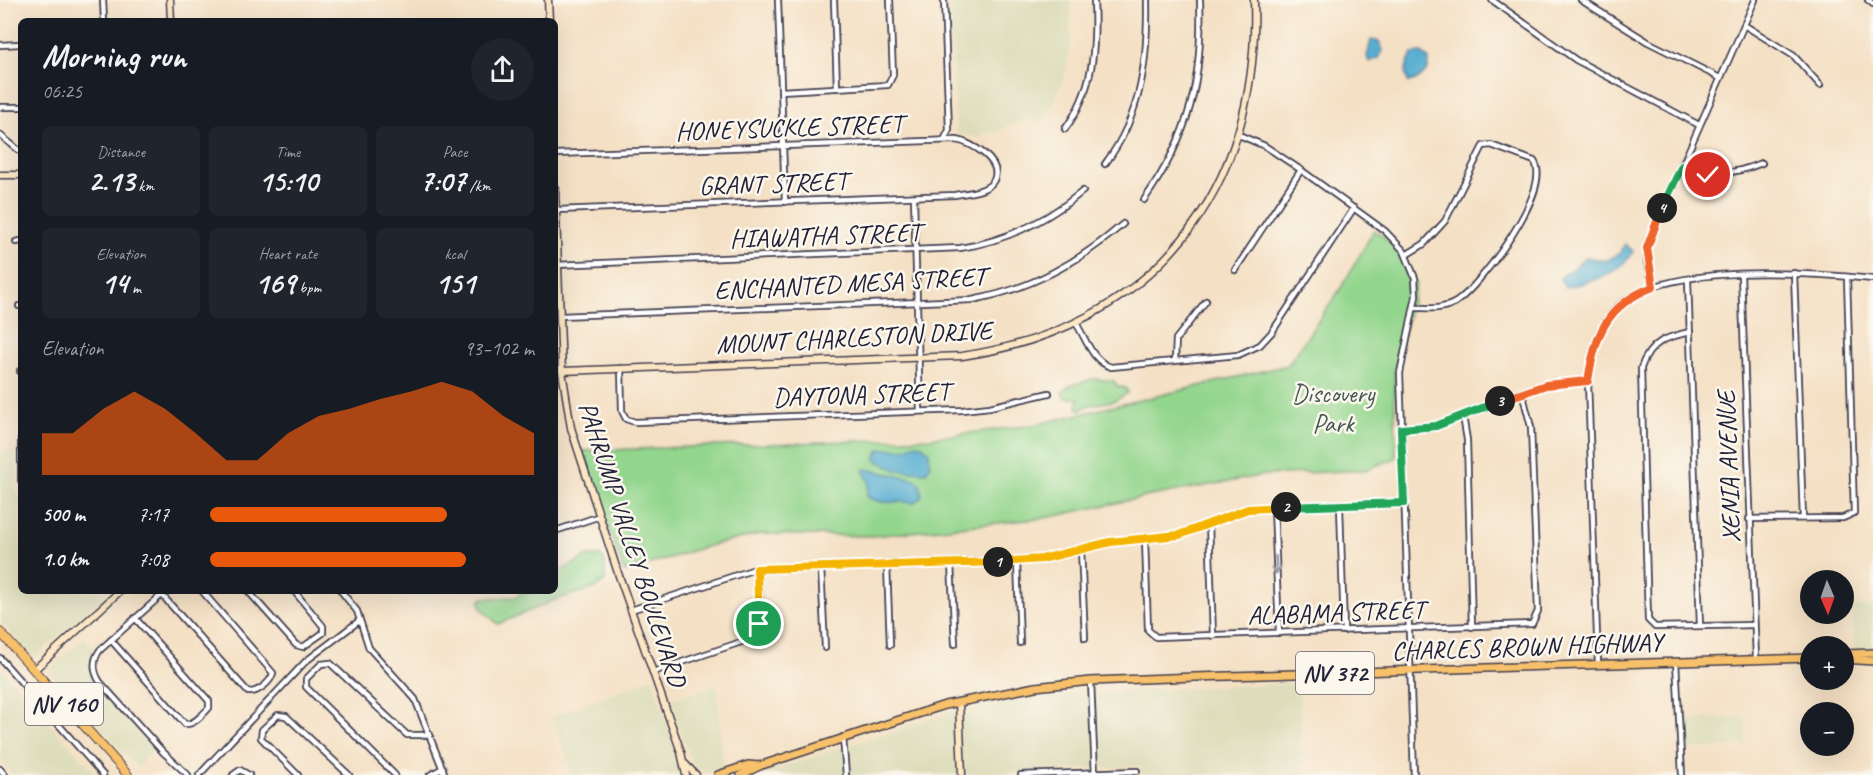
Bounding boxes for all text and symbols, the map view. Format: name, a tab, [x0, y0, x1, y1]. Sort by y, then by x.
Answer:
text: Morning run	[42, 35, 186, 77]
button: share	[471, 38, 534, 101]
text: 06:25	[42, 79, 82, 104]
street label: HONEYSUCKLE STREET	[675, 107, 909, 148]
text: Distance	[97, 142, 145, 162]
text: Time	[276, 142, 300, 162]
text: Pace	[443, 142, 467, 162]
pin	[1682, 149, 1733, 200]
icon: check	[1691, 158, 1724, 191]
text: 2.13	[88, 162, 134, 200]
text: 15:10	[258, 162, 318, 200]
text: 7:07	[420, 162, 466, 200]
street label: GRANT STREET	[698, 164, 854, 203]
text: km	[134, 176, 154, 196]
text: /km	[466, 176, 491, 196]
pin: 4	[1647, 193, 1677, 223]
text: 4	[1658, 198, 1666, 218]
street label: HIAWATHA STREET	[729, 215, 927, 255]
text: Elevation	[96, 244, 146, 264]
text: Heart rate	[259, 244, 317, 264]
text: kcal	[444, 244, 466, 264]
street label: ENCHANTED MESA STREET	[714, 260, 994, 307]
text: 14	[101, 264, 128, 302]
text: 169	[255, 264, 295, 302]
text: 151	[435, 264, 475, 302]
text: m	[128, 278, 141, 298]
text: bpm	[295, 278, 321, 298]
street label: MOUNT CHARLESTON DRIVE	[715, 314, 996, 361]
text: Elevation	[42, 336, 104, 361]
text: 93–102 m	[464, 336, 534, 361]
street label: DAYTONA STREET	[772, 375, 956, 414]
park label: Discovery Park	[1292, 377, 1376, 440]
pin: 3	[1485, 386, 1515, 416]
street label: XENIA AVENUE	[1709, 387, 1748, 543]
text: 3	[1496, 391, 1504, 411]
street label: PAHRUMP VALLEY BOULEVARD	[571, 397, 695, 693]
pin: 2	[1271, 492, 1301, 522]
text: 2	[1282, 497, 1290, 517]
text: 500 m	[42, 502, 85, 527]
text: 7:17	[138, 502, 169, 527]
text: 1.0 km	[42, 547, 89, 572]
text: 7:08	[138, 547, 169, 572]
pin: 1	[983, 547, 1013, 577]
text: 1	[994, 552, 1002, 572]
one-way arrow	[1271, 555, 1282, 575]
north arrow	[1800, 570, 1854, 624]
map controls	[1800, 570, 1854, 756]
street label: ALABAMA STREET	[1247, 593, 1430, 632]
pin	[733, 598, 784, 649]
icon: arrive	[742, 607, 775, 640]
street label: CHARLES BROWN HIGHWAY	[1391, 625, 1667, 668]
button: +	[1800, 636, 1854, 690]
road number: NV 372	[1296, 652, 1374, 694]
road number: NV 160	[25, 683, 103, 725]
button: −	[1800, 702, 1854, 756]

